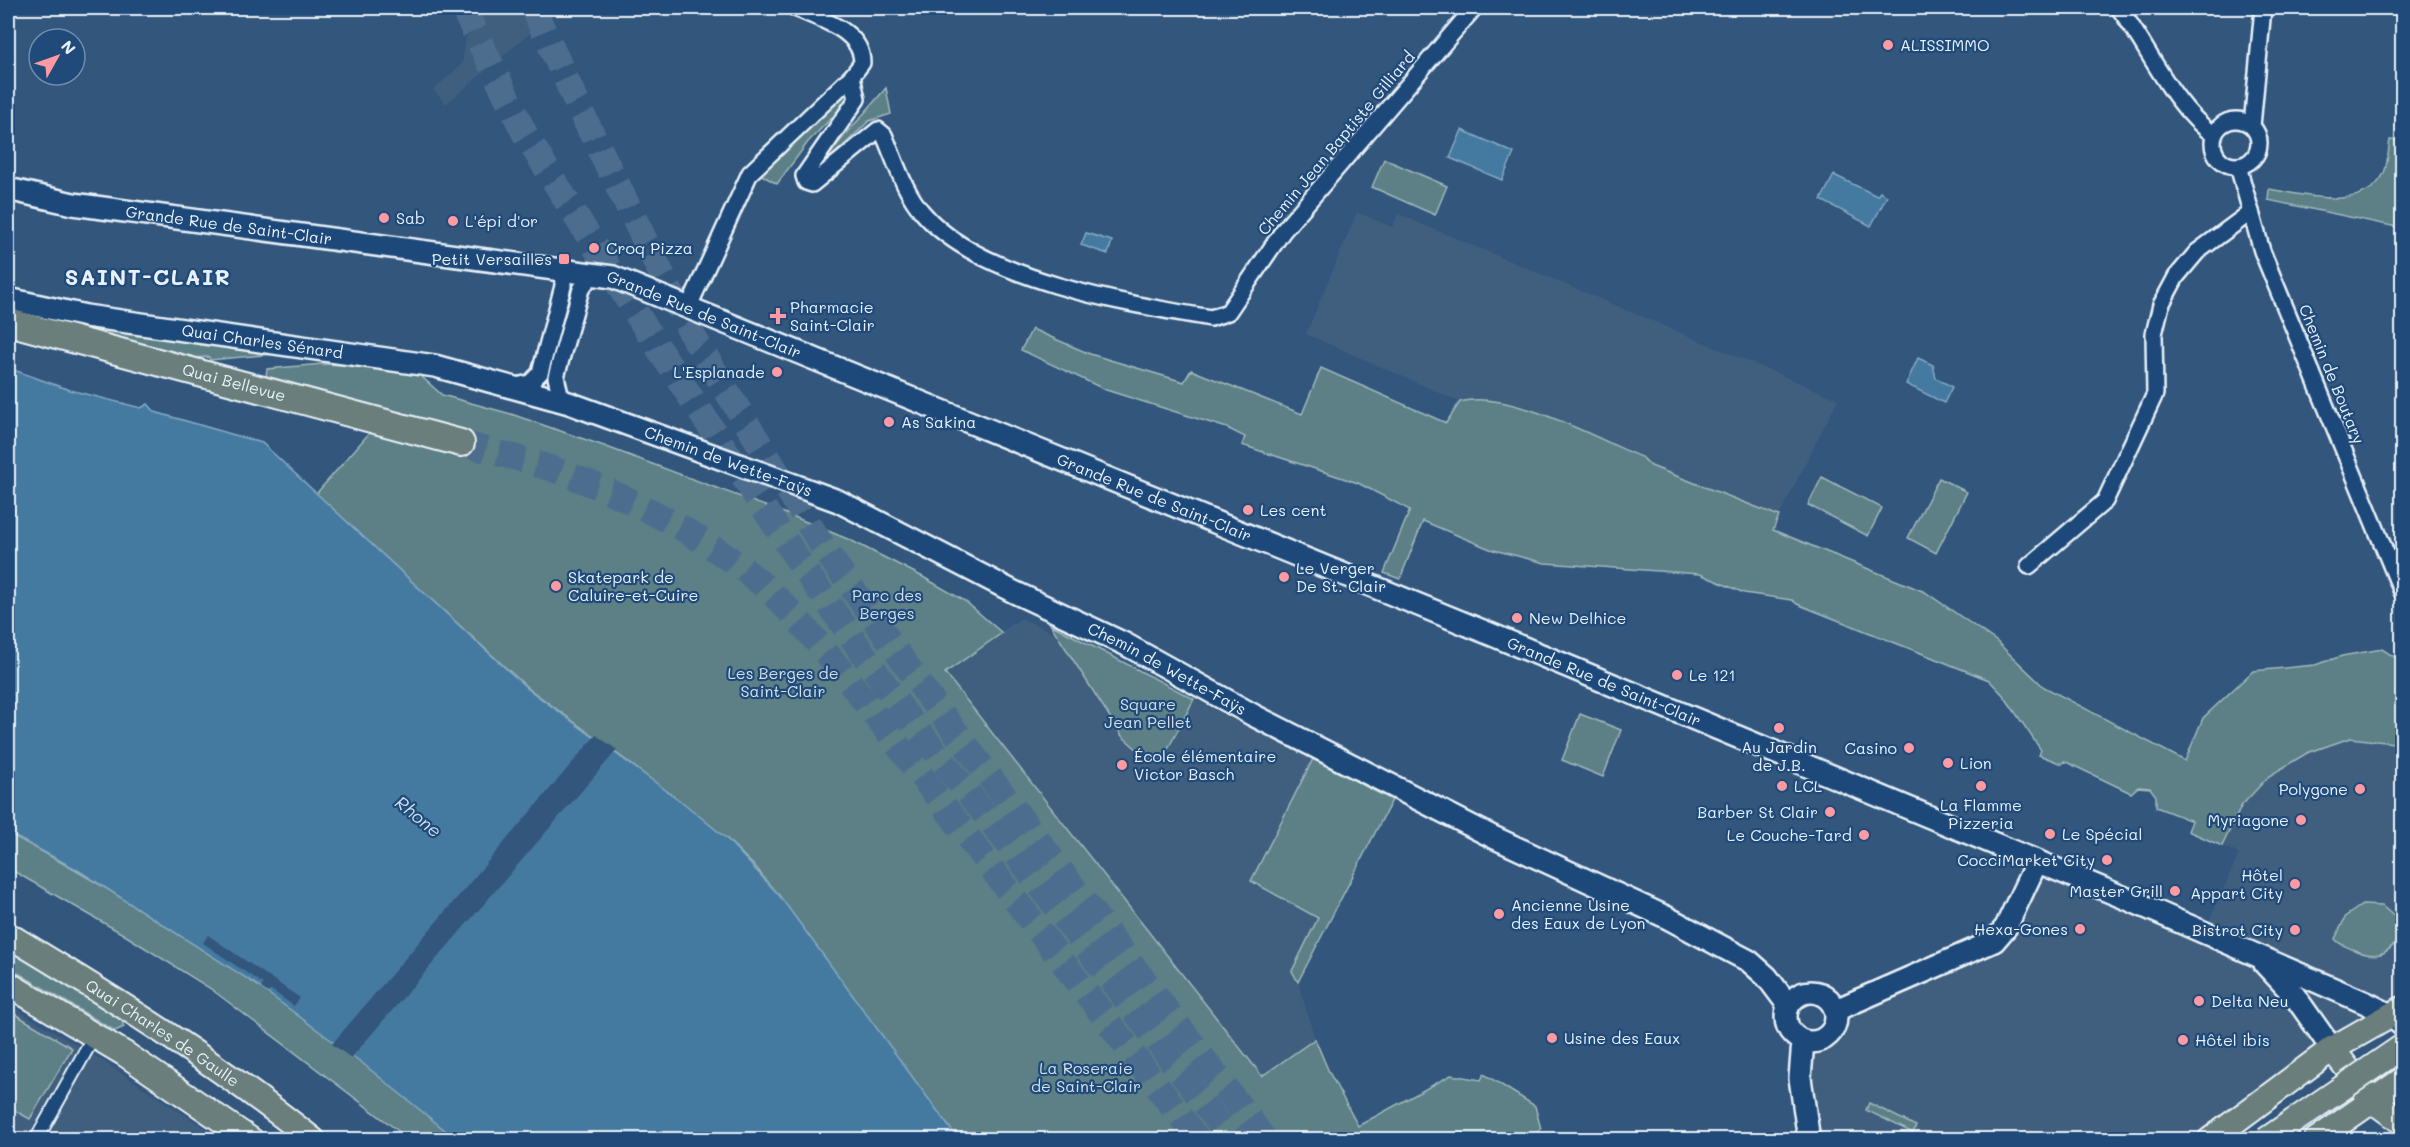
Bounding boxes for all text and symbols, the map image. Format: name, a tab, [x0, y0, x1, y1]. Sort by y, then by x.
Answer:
north arrow	[27, 27, 87, 87]
place label: ALISSIMMO	[1900, 34, 1990, 55]
text: N	[57, 36, 81, 58]
marker: ALISSIMMO	[1881, 38, 1895, 52]
street label: Chemin Jean Baptiste Gilliard	[1252, 46, 1419, 239]
street label: Grande Rue de Saint-Clair	[124, 200, 333, 249]
place label: Sab	[396, 207, 425, 228]
place label: L'épi d'or	[465, 210, 538, 231]
marker: Sab	[377, 211, 391, 225]
marker: L'épi d'or	[446, 214, 460, 228]
place label: Croq Pizza	[606, 237, 693, 258]
marker: Croq Pizza	[587, 241, 601, 255]
place label: Petit Versailles	[432, 248, 552, 269]
marker: Petit Versailles	[557, 252, 571, 266]
district label: SAINT-CLAIR	[65, 262, 231, 291]
street label: Grande Rue de Saint-Clair	[604, 265, 805, 363]
place label: Pharmacie Saint-Clair	[790, 296, 875, 335]
street label: Chemin de Boutary	[2295, 301, 2370, 447]
marker: Pharmacie Saint-Clair	[771, 309, 785, 323]
street label: Quai Charles Sénard	[180, 319, 344, 363]
street label: Quai Bellevue	[180, 358, 288, 406]
place label: L'Esplanade	[673, 361, 765, 382]
marker: L'Esplanade	[770, 365, 784, 379]
place label: As Sakina	[901, 411, 976, 432]
marker: As Sakina	[882, 415, 896, 429]
street label: Chemin de Wette-Faÿs	[642, 420, 815, 501]
street label: Grande Rue de Saint-Clair	[1054, 448, 1255, 546]
place label: Les cent	[1260, 499, 1326, 520]
marker: Les cent	[1241, 503, 1255, 517]
place label: Le Verger De St. Clair	[1296, 557, 1386, 596]
place label: Skatepark de Caluire-et-Cuire	[568, 566, 698, 605]
marker: Le Verger De St. Clair	[1277, 570, 1291, 584]
marker: Skatepark de Caluire-et-Cuire	[549, 579, 563, 593]
park label: Parc des Berges	[852, 584, 922, 623]
place label: New Delhice	[1529, 607, 1626, 628]
marker: New Delhice	[1510, 611, 1524, 625]
street label: Chemin de Wette-Faÿs	[1085, 617, 1250, 719]
street label: Grande Rue de Saint-Clair	[1504, 631, 1704, 731]
park label: Les Berges de Saint-Clair	[727, 662, 839, 701]
place label: Le 121	[1689, 664, 1736, 685]
marker: Le 121	[1670, 668, 1684, 682]
park label: Square Jean Pellet	[1104, 693, 1192, 732]
marker: Au Jardin de J.B.	[1772, 721, 1786, 735]
place label: Au Jardin de J.B.	[1741, 736, 1817, 775]
place label: Casino	[1845, 737, 1897, 758]
marker: Casino	[1902, 741, 1916, 755]
place label: École élémentaire Victor Basch	[1134, 745, 1276, 784]
place label: Lion	[1960, 752, 1992, 773]
marker: Lion	[1941, 756, 1955, 770]
marker: École élémentaire Victor Basch	[1115, 758, 1129, 772]
place label: LCL	[1794, 775, 1823, 796]
place label: Polygone	[2279, 778, 2348, 799]
marker: LCL	[1775, 779, 1789, 793]
marker: La Flamme Pizzeria	[1974, 779, 1988, 793]
marker: Polygone	[2353, 782, 2367, 796]
water label: Rhone	[390, 790, 447, 842]
place label: La Flamme Pizzeria	[1940, 794, 2022, 833]
place label: Barber St Clair	[1697, 801, 1818, 822]
marker: Barber St Clair	[1823, 805, 1837, 819]
place label: Myriagone	[2207, 809, 2289, 830]
marker: Myriagone	[2294, 813, 2308, 827]
place label: Le Spécial	[2062, 823, 2143, 844]
place label: Le Couche-Tard	[1727, 824, 1852, 845]
marker: Le Spécial	[2043, 827, 2057, 841]
marker: Le Couche-Tard	[1857, 828, 1871, 842]
place label: CocciMarket City	[1957, 849, 2095, 870]
marker: CocciMarket City	[2100, 853, 2114, 867]
place label: Hôtel Appart City	[2190, 864, 2283, 903]
marker: Hôtel Appart City	[2288, 877, 2302, 891]
place label: Master Grill	[2070, 880, 2163, 901]
marker: Master Grill	[2168, 884, 2182, 898]
place label: Ancienne Usine des Eaux de Lyon	[1511, 894, 1645, 933]
marker: Ancienne Usine des Eaux de Lyon	[1492, 907, 1506, 921]
place label: Hexa-Gones	[1974, 918, 2068, 939]
place label: Bistrot City	[2192, 919, 2283, 940]
marker: Hexa-Gones	[2073, 922, 2087, 936]
marker: Bistrot City	[2288, 923, 2302, 937]
street label: Quai Charles de Gaulle	[82, 974, 244, 1091]
place label: Delta Neu	[2211, 990, 2289, 1011]
marker: Delta Neu	[2192, 994, 2206, 1008]
place label: Usine des Eaux	[1564, 1027, 1680, 1048]
place label: Hôtel ibis	[2195, 1029, 2270, 1050]
marker: Usine des Eaux	[1545, 1031, 1559, 1045]
marker: Hôtel ibis	[2176, 1033, 2190, 1047]
park label: La Roseraie de Saint-Clair	[1031, 1057, 1141, 1096]

